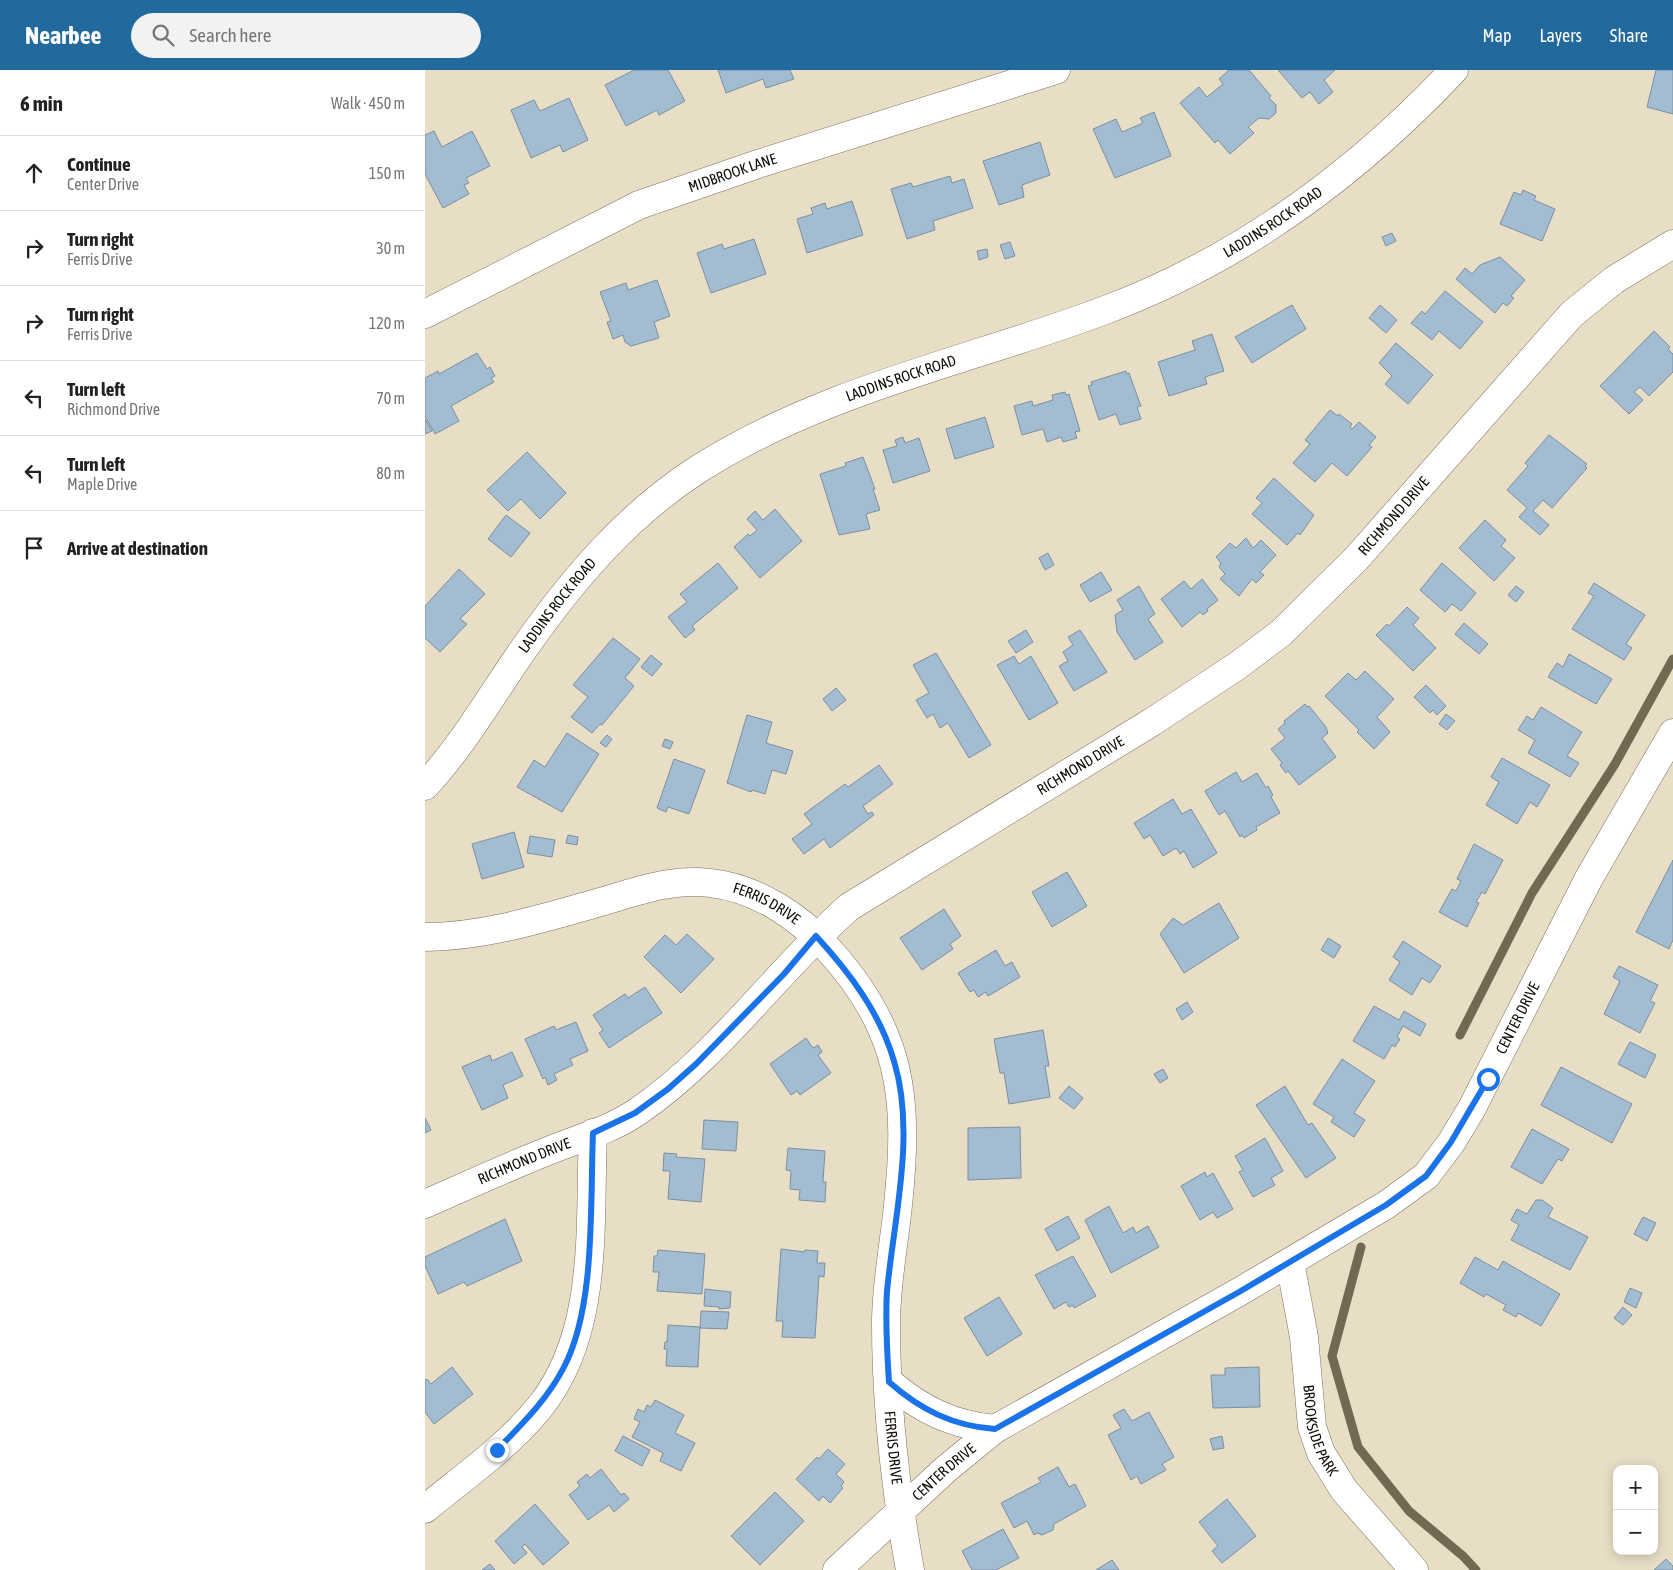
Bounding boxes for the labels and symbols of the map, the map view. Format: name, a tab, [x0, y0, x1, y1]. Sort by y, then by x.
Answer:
street label: MIDBROOK LANE	[686, 150, 779, 195]
street label: LADDINS ROCK ROAD	[1220, 183, 1325, 261]
street label: LADDINS ROCK ROAD	[843, 351, 958, 405]
street label: RICHMOND DRIVE	[1354, 473, 1433, 558]
street label: LADDINS ROCK ROAD	[515, 554, 599, 656]
street label: RICHMOND DRIVE	[1034, 732, 1127, 798]
street label: FERRIS DRIVE	[731, 879, 804, 928]
street label: CENTER DRIVE	[1492, 979, 1543, 1057]
route start	[1477, 1068, 1500, 1091]
street label: RICHMOND DRIVE	[475, 1134, 573, 1188]
street label: BROOKSIDE PARK	[1300, 1384, 1342, 1479]
street label: FERRIS DRIVE	[882, 1410, 906, 1486]
route end	[486, 1439, 509, 1462]
street label: CENTER DRIVE	[909, 1439, 979, 1504]

